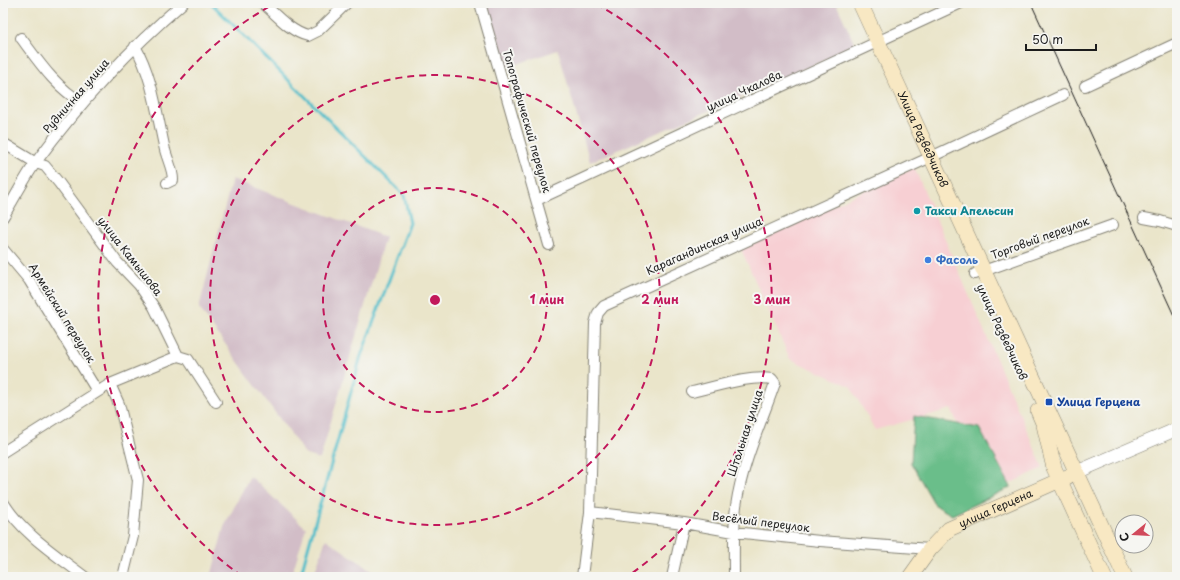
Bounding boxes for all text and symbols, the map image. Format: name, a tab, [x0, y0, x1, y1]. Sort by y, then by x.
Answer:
scale bar	[1026, 26, 1096, 52]
text: 50 m	[1032, 30, 1063, 48]
street label: Топографический переулок	[499, 47, 556, 195]
street label: Рудничная улица	[38, 55, 113, 137]
street label: улица Чкалова	[703, 66, 785, 115]
street label: Улица Разведчиков	[894, 88, 953, 190]
place label: Такси Апельсин	[925, 202, 1014, 219]
marker: Такси Апельсин	[912, 206, 922, 216]
street label: улица Камышова	[94, 212, 167, 299]
street label: Карагандинская улица	[643, 212, 765, 279]
street label: Торговый переулок	[988, 212, 1092, 263]
place label: Фасоль	[936, 251, 978, 268]
marker: Фасоль	[923, 255, 933, 265]
street label: Армейский переулок	[25, 260, 100, 366]
street label: улица Разведчиков	[973, 281, 1032, 383]
text: 1 мин	[530, 290, 565, 308]
text: 2 мин	[641, 290, 679, 308]
text: 3 мин	[754, 290, 791, 308]
centre of rings	[428, 293, 442, 307]
street label: Штольная улица	[722, 387, 767, 478]
place label: Улица Герцена	[1056, 393, 1141, 410]
marker: Улица Герцена	[1044, 397, 1054, 407]
street label: улица Герцена	[956, 484, 1035, 532]
street label: Весёлый переулок	[711, 507, 811, 536]
north arrow	[1114, 514, 1154, 554]
text: С	[1115, 531, 1133, 544]

